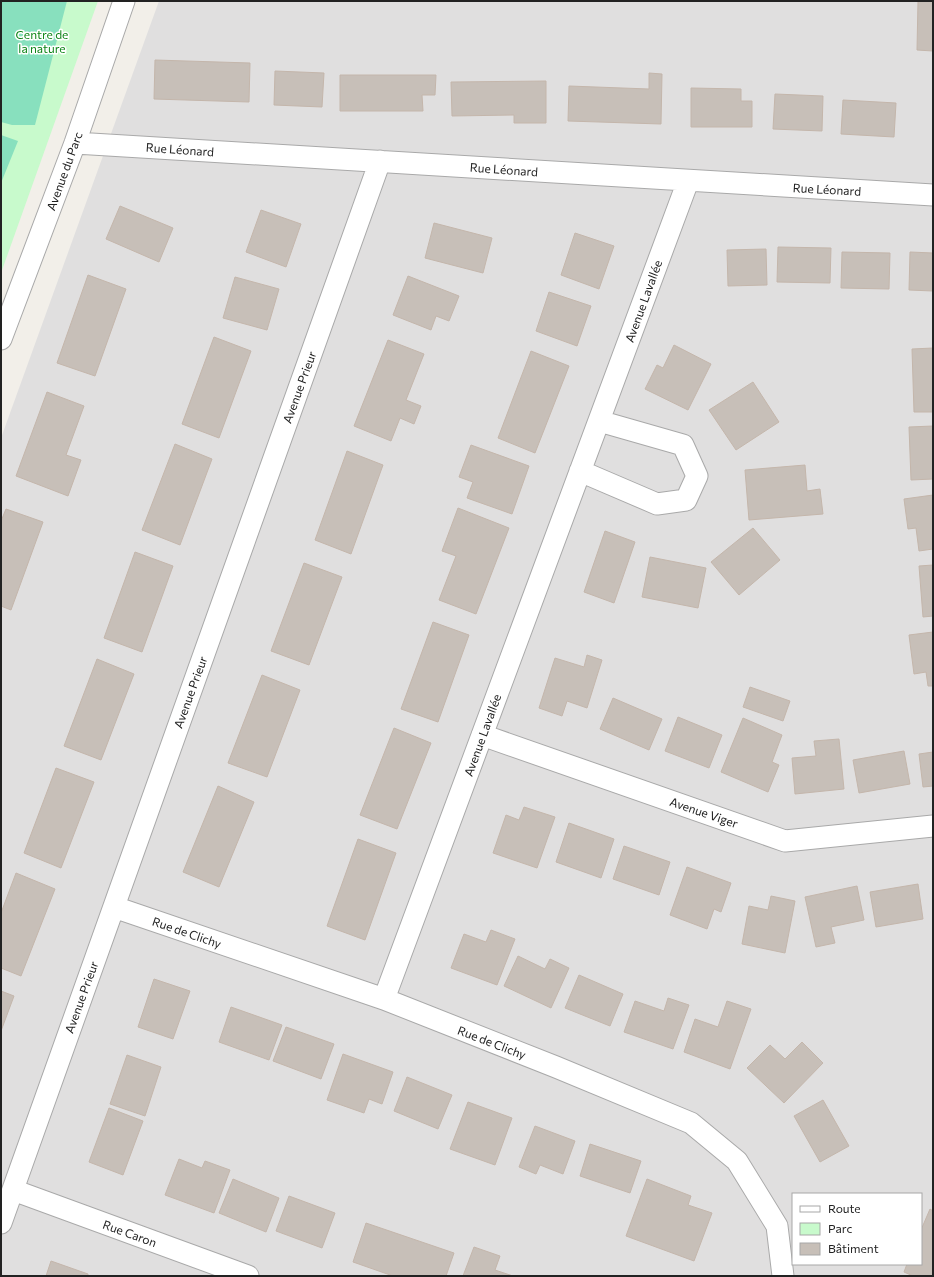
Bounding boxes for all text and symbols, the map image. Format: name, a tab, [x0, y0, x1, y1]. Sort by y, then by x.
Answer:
park label: Centre de la nature	[16, 27, 68, 55]
street label: Avenue du Parc	[43, 130, 85, 212]
street label: Rue Léonard	[145, 140, 215, 158]
street label: Rue Léonard	[469, 160, 539, 178]
street label: Rue Léonard	[793, 180, 862, 198]
street label: Avenue Lavallée	[622, 258, 664, 344]
street label: Avenue Prieur	[280, 349, 319, 425]
street label: Avenue Prieur	[171, 654, 210, 730]
street label: Avenue Lavallée	[461, 692, 503, 778]
street label: Avenue Viger	[668, 794, 740, 830]
street label: Rue de Clichy	[151, 914, 223, 950]
street label: Avenue Prieur	[62, 959, 101, 1035]
street label: Rue de Clichy	[456, 1023, 528, 1061]
legend	[792, 1193, 922, 1265]
text: Route	[828, 1201, 861, 1215]
street label: Rue Caron	[101, 1217, 159, 1249]
text: Parc	[828, 1221, 852, 1235]
text: Bâtiment	[828, 1241, 879, 1255]

